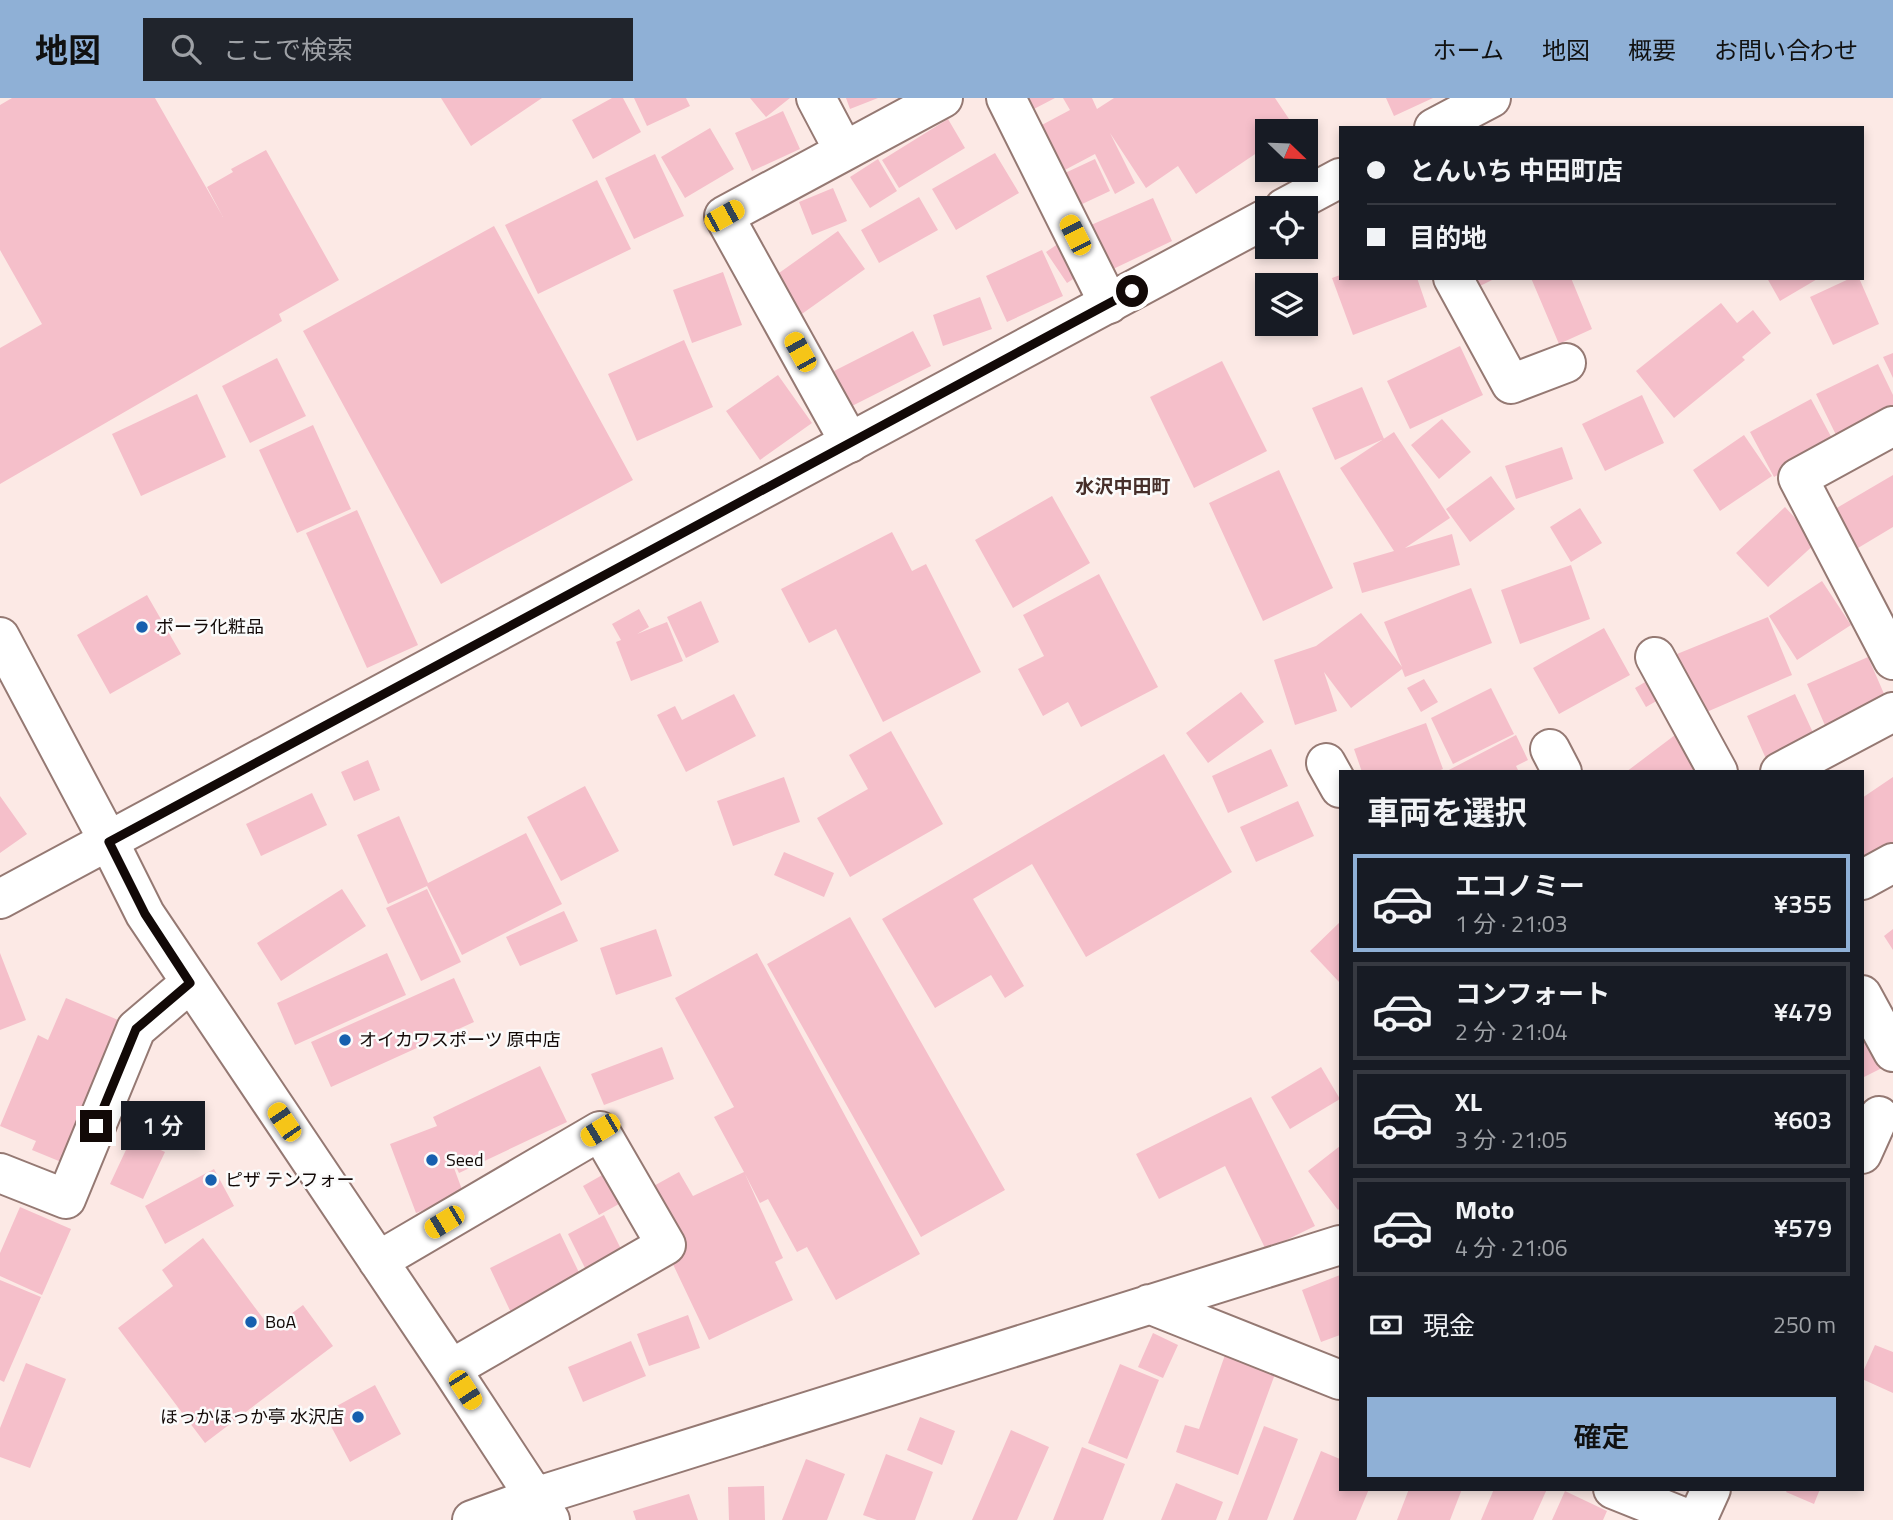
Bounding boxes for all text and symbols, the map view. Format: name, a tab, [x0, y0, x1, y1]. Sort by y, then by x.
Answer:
search box	[143, 18, 633, 81]
text: 地図	[35, 25, 101, 75]
icon: search	[167, 30, 205, 68]
text: ここで検索	[223, 30, 353, 69]
text: ホーム	[1433, 32, 1504, 68]
text: 地図	[1542, 32, 1590, 68]
text: 概要	[1628, 32, 1676, 68]
text: お問い合わせ	[1714, 32, 1858, 68]
north arrow	[1255, 119, 1318, 182]
map controls	[1255, 119, 1318, 336]
text: とんいち 中田町店	[1409, 151, 1623, 190]
button: locate	[1255, 196, 1318, 259]
car	[701, 197, 748, 235]
car	[1057, 212, 1094, 258]
text: 目的地	[1409, 218, 1487, 257]
button: layers	[1255, 273, 1318, 336]
route start	[1116, 275, 1148, 307]
car	[781, 329, 820, 375]
district label: 水沢中田町	[1075, 471, 1171, 500]
place label: ポーラ化粧品	[156, 613, 264, 640]
marker: ポーラ化粧品	[134, 619, 150, 635]
text: 車両を選択	[1367, 788, 1527, 836]
text: エコノミー	[1455, 866, 1585, 905]
icon: car	[1371, 872, 1434, 935]
text: ¥355	[1774, 884, 1832, 923]
text: 1 分 · 21:03	[1455, 906, 1568, 941]
text: コンフォート	[1455, 974, 1610, 1013]
icon: car	[1371, 980, 1434, 1043]
text: ¥479	[1774, 992, 1832, 1031]
text: 2 分 · 21:04	[1455, 1014, 1568, 1049]
place label: オイカワスポーツ 原中店	[359, 1026, 561, 1053]
marker: オイカワスポーツ 原中店	[337, 1032, 353, 1048]
text: XL	[1455, 1082, 1482, 1121]
icon: car	[1371, 1088, 1434, 1151]
car	[264, 1099, 305, 1145]
text: ¥603	[1774, 1100, 1832, 1139]
callout: 1 分	[120, 1102, 204, 1150]
text: 1 分	[143, 1108, 183, 1143]
route end	[80, 1110, 112, 1142]
car	[577, 1110, 624, 1150]
text: 3 分 · 21:05	[1455, 1122, 1568, 1157]
place label: Seed	[446, 1146, 483, 1173]
marker: Seed	[424, 1152, 440, 1168]
place label: ピザ テンフォー	[225, 1166, 354, 1193]
marker: ピザ テンフォー	[203, 1172, 219, 1188]
text: Moto	[1455, 1190, 1514, 1229]
icon: car	[1371, 1196, 1434, 1259]
car	[421, 1202, 468, 1242]
text: ¥579	[1774, 1208, 1832, 1247]
text: 4 分 · 21:06	[1455, 1230, 1568, 1265]
icon: cash	[1367, 1306, 1405, 1344]
text: 現金	[1423, 1306, 1475, 1345]
text: 250 m	[1773, 1307, 1836, 1342]
place label: BoA	[265, 1308, 296, 1335]
marker: BoA	[243, 1314, 259, 1330]
car	[445, 1367, 486, 1413]
button: 確定	[1367, 1397, 1836, 1477]
place label: ほっかほっか亭 水沢店	[160, 1403, 344, 1430]
marker: ほっかほっか亭 水沢店	[350, 1409, 366, 1425]

